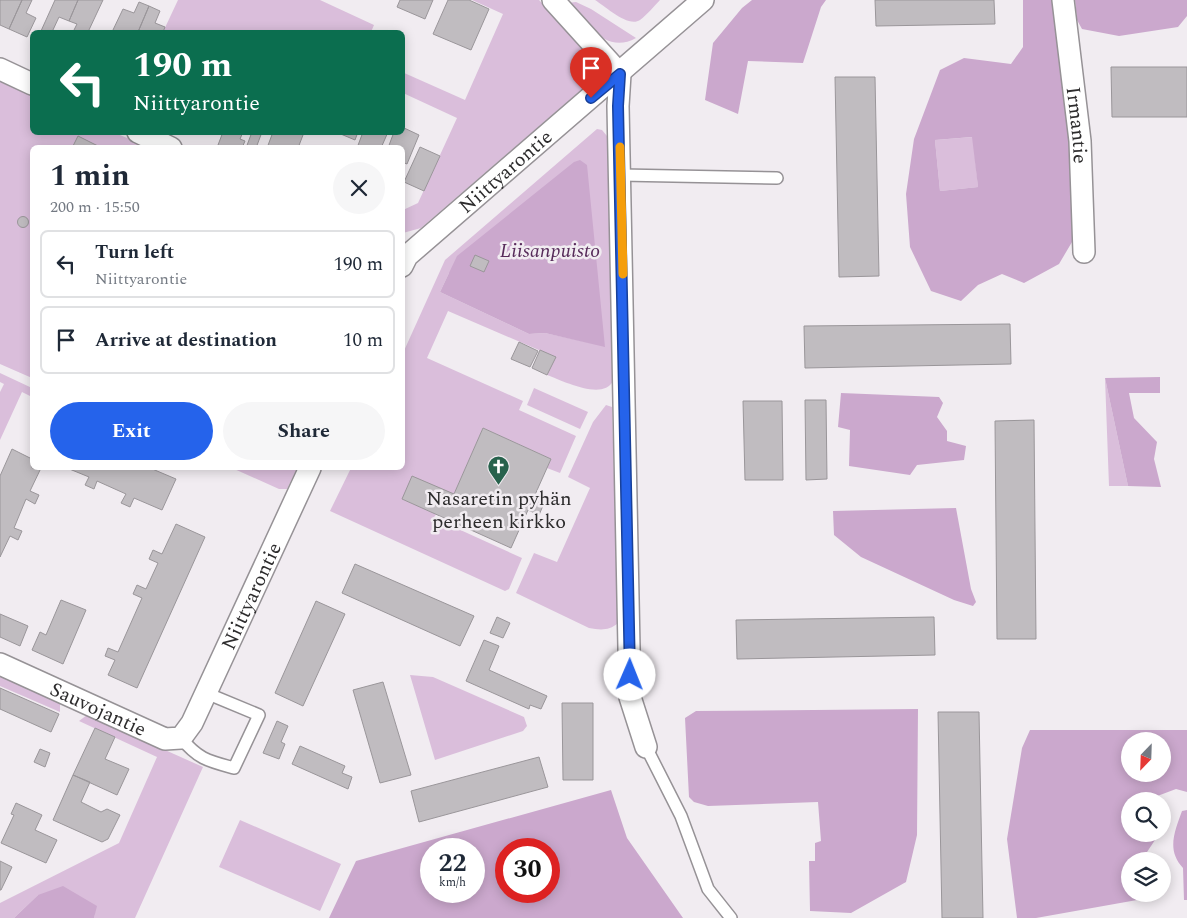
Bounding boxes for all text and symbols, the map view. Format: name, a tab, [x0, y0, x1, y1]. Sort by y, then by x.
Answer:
text: 190 m	[133, 39, 232, 92]
pin	[570, 47, 612, 98]
icon: left	[50, 50, 115, 115]
icon: arrive	[577, 54, 605, 82]
street label: Irmantie	[1058, 85, 1095, 164]
text: Niittyarontie	[133, 87, 260, 120]
street label: Niittyarontie	[452, 123, 559, 221]
text: 1 min	[50, 153, 130, 199]
button: close	[333, 162, 385, 214]
text: 200 m · 15:50	[50, 195, 140, 219]
park label: Liisanpuisto	[500, 236, 600, 266]
text: Turn left	[95, 238, 174, 267]
icon: left	[52, 250, 80, 278]
text: 190 m	[333, 250, 383, 279]
text: Niittyarontie	[95, 267, 187, 291]
icon: arrive	[52, 326, 80, 354]
text: Arrive at destination	[95, 326, 277, 355]
text: 10 m	[343, 326, 383, 355]
button: Exit	[50, 402, 213, 460]
button: Share	[223, 402, 385, 460]
church icon: Nasaretin pyhän perheen kirkko	[487, 454, 511, 485]
place label: Nasaretin pyhän perheen kirkko	[426, 484, 572, 537]
street label: Niittyarontie	[214, 538, 290, 655]
position arrow	[603, 648, 655, 700]
street label: Sauvojantie	[45, 675, 151, 745]
north arrow	[1121, 732, 1171, 782]
map controls	[1121, 732, 1171, 902]
button: search	[1121, 792, 1171, 842]
speed limit sign: 30	[495, 838, 560, 903]
text: 22	[438, 845, 467, 883]
button: layers	[1121, 852, 1171, 902]
text: km/h	[439, 873, 466, 892]

